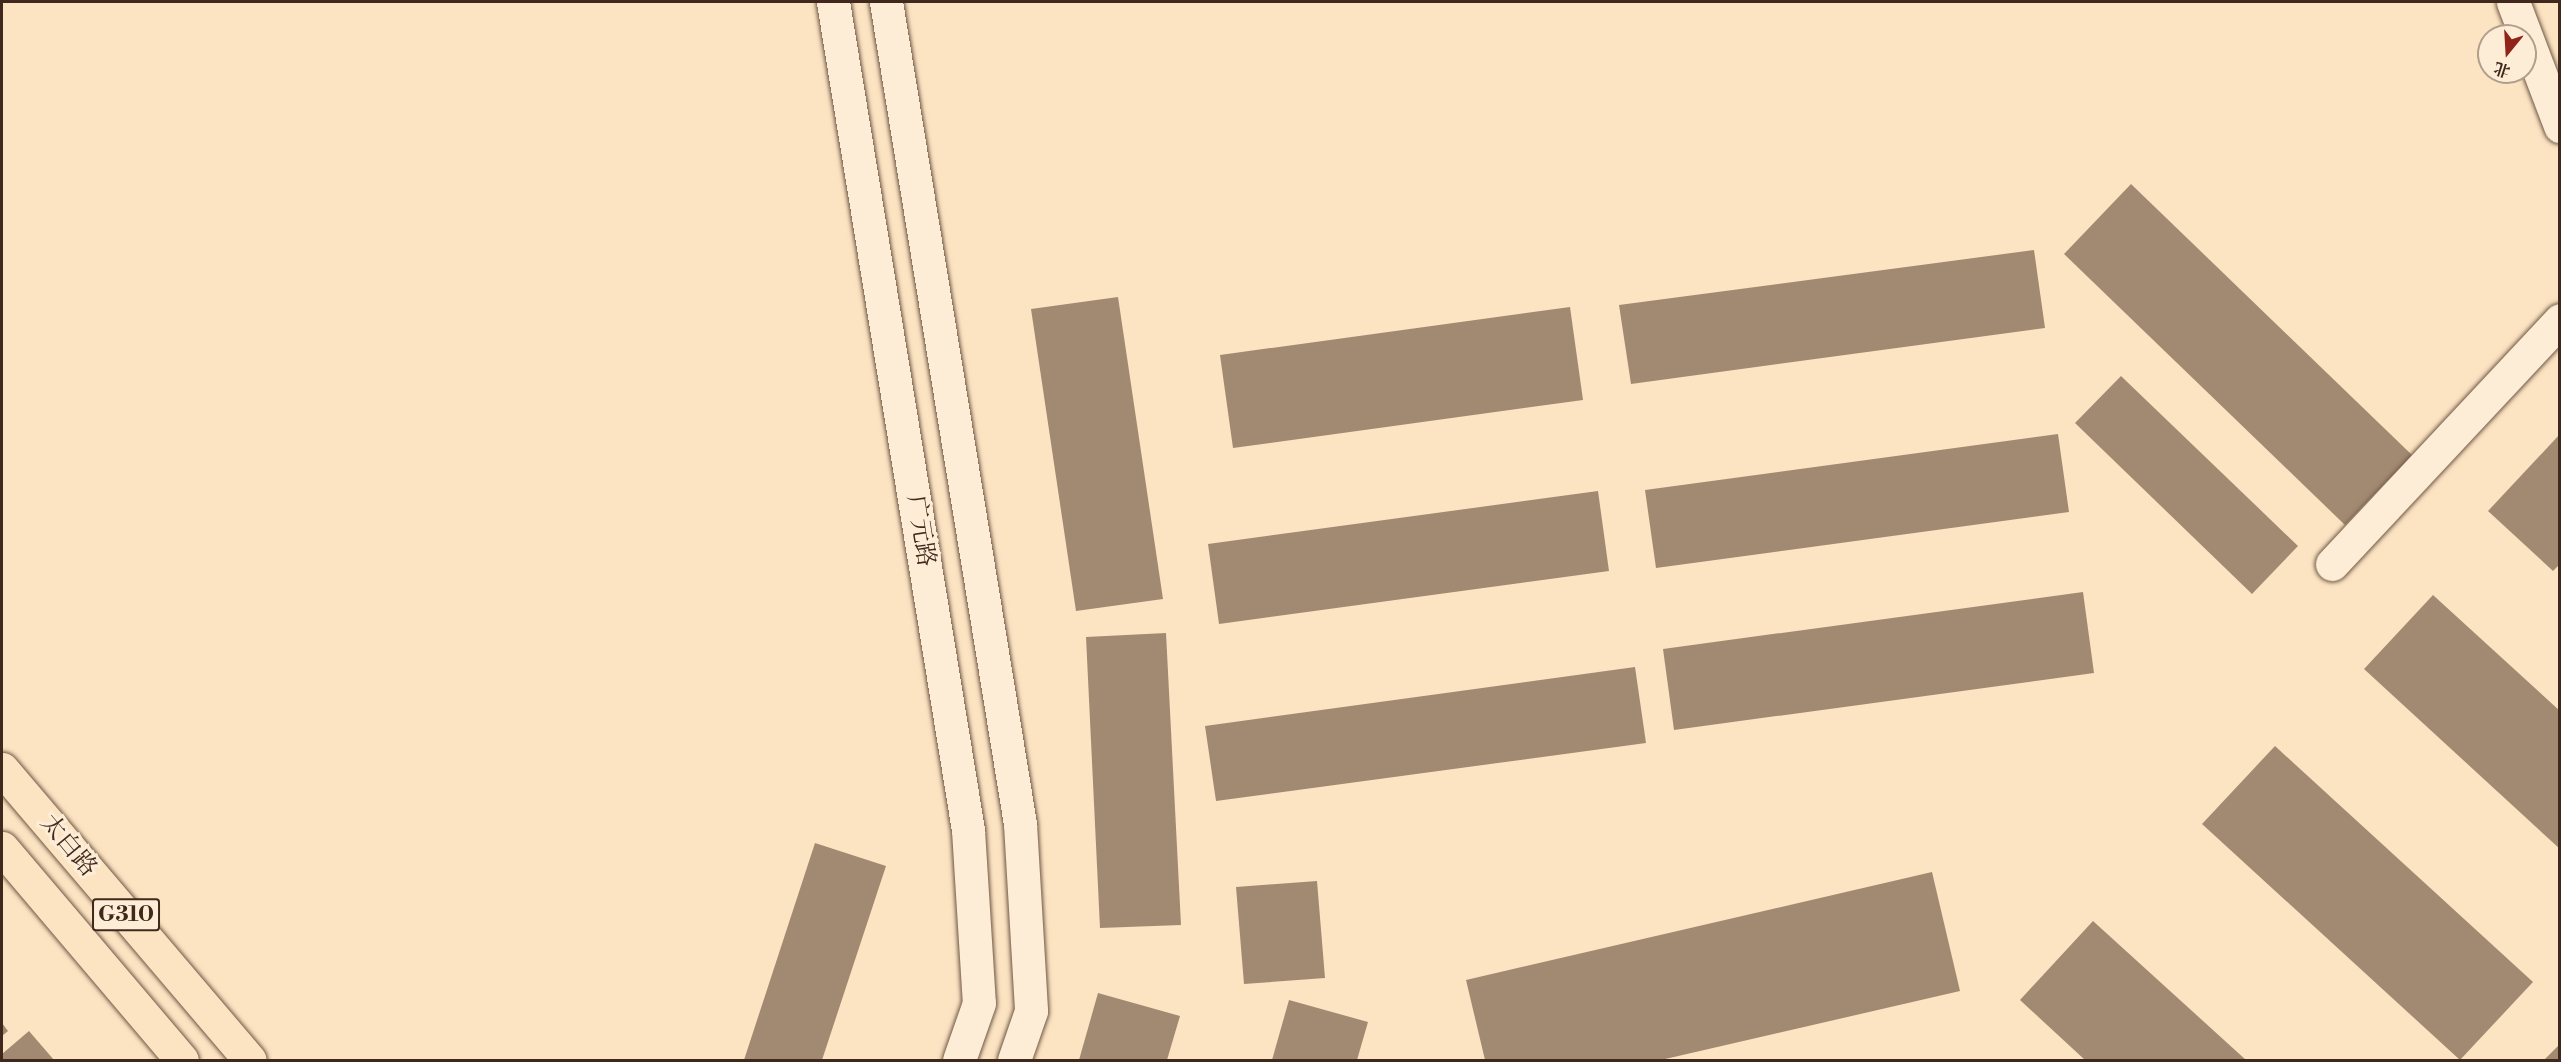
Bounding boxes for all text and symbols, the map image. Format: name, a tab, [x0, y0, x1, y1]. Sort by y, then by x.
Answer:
north arrow	[2477, 24, 2537, 84]
text: 北	[2491, 57, 2513, 81]
street label: 广元路	[900, 493, 940, 569]
street label: 太白路	[34, 809, 102, 883]
road number: G310	[92, 896, 160, 934]

